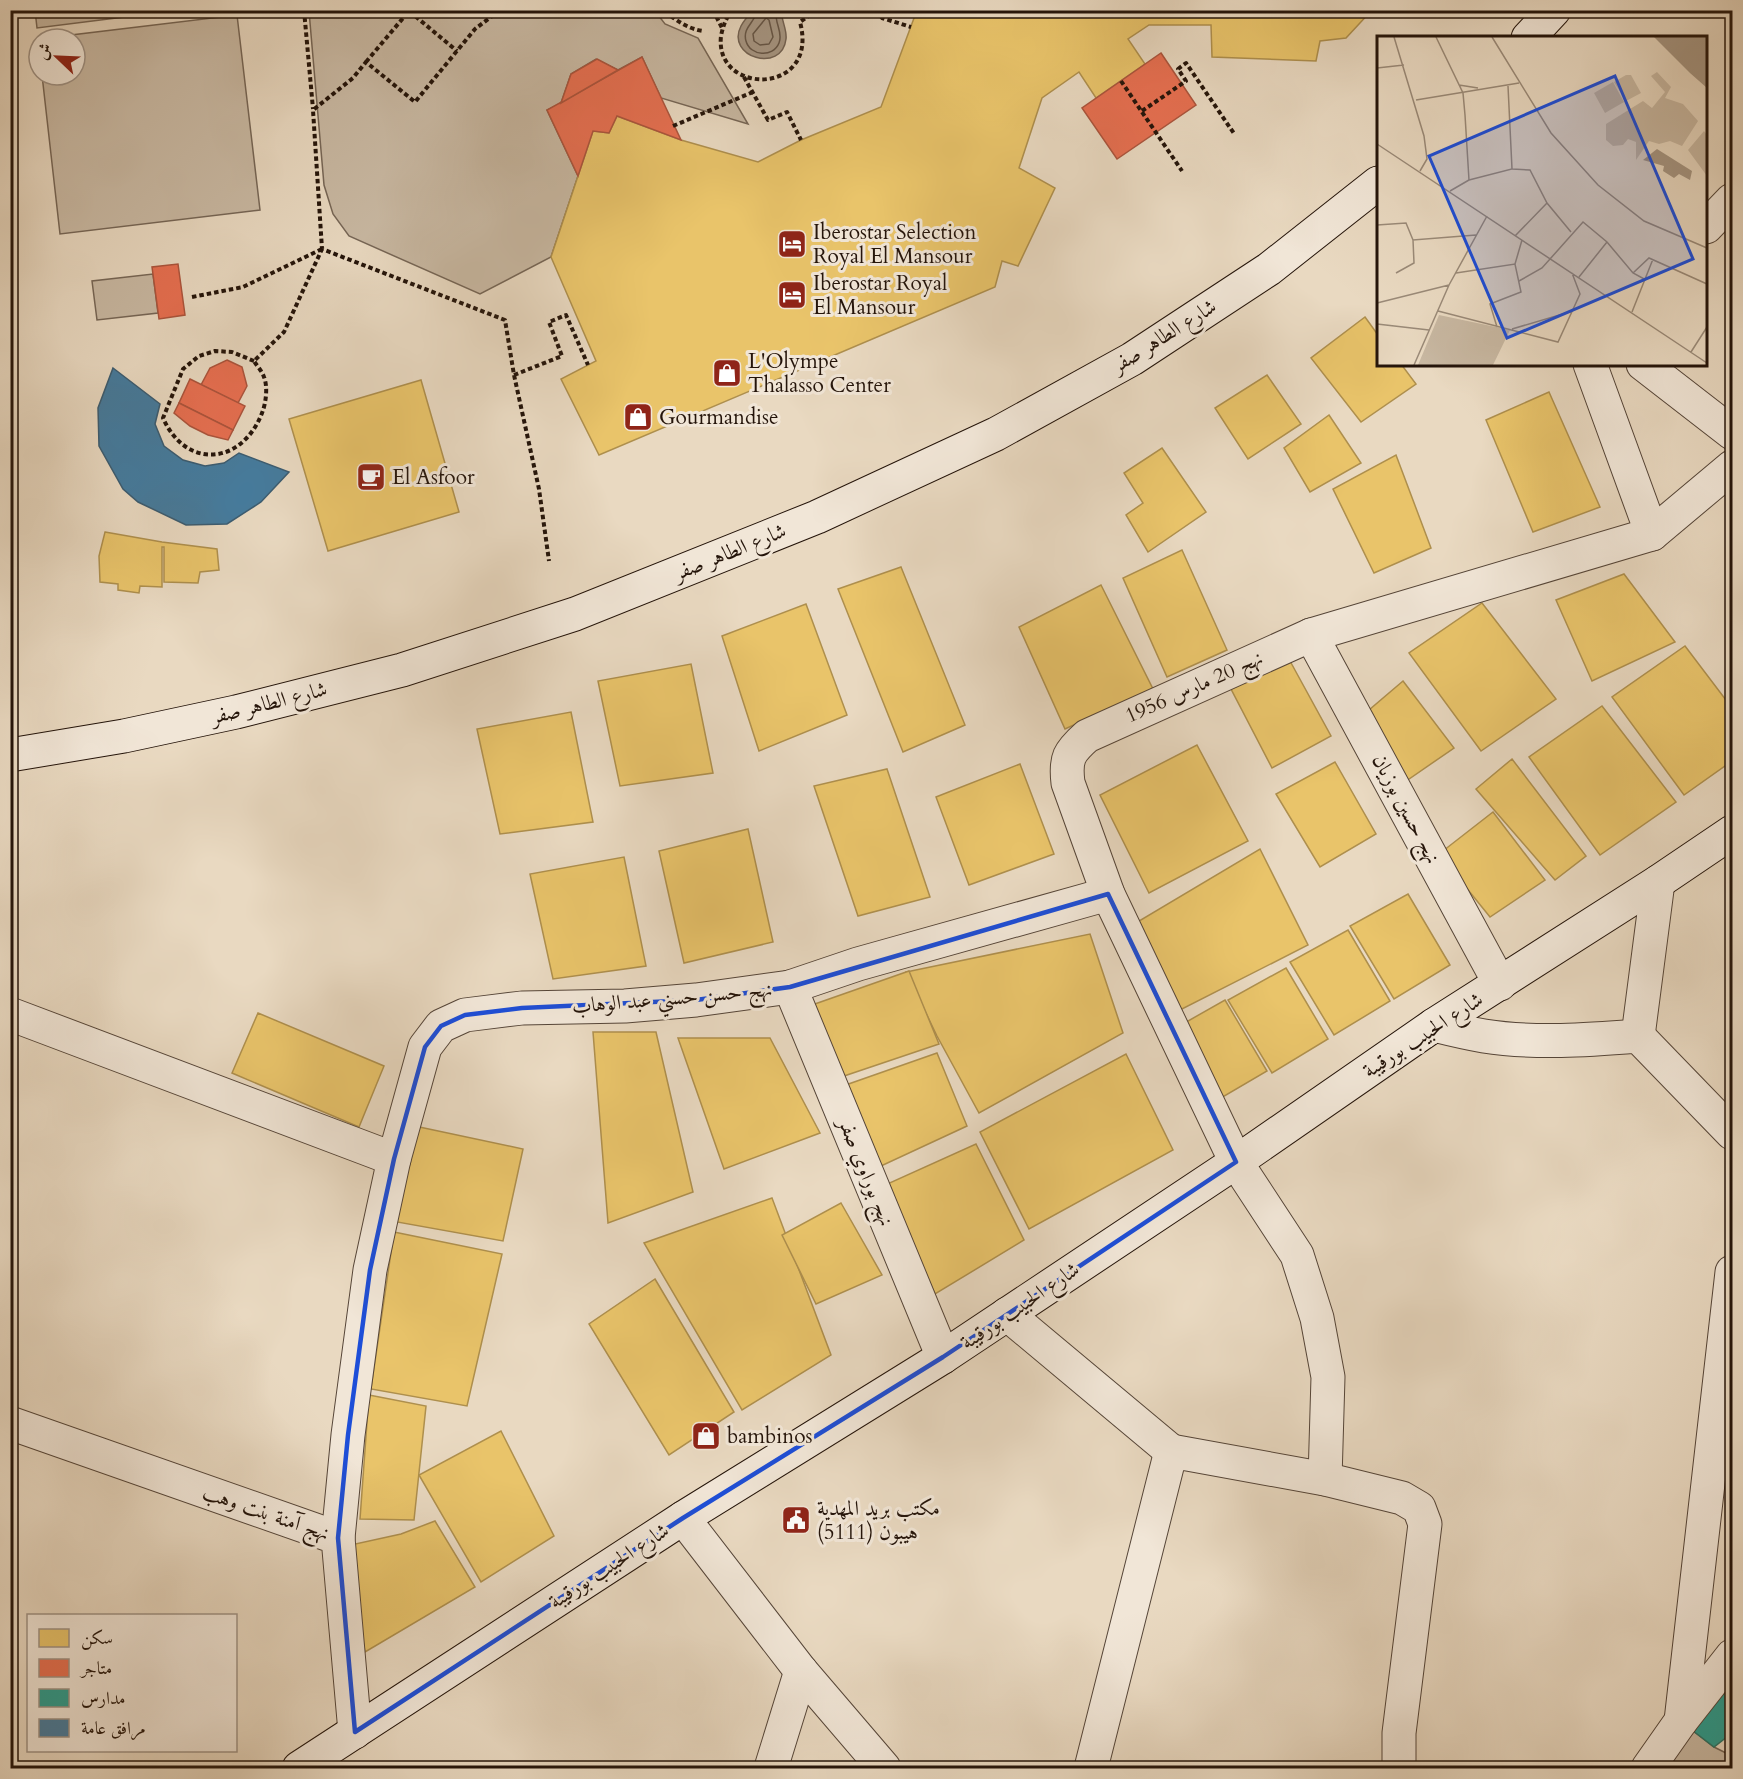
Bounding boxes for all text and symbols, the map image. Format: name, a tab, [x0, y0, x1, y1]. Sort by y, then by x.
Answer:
north arrow	[27, 27, 87, 87]
inset map	[1377, 36, 1707, 366]
text: ش	[31, 40, 57, 63]
place label: Iberostar Selection Royal El Mansour	[813, 218, 976, 271]
hotel icon: Iberostar Selection Royal El Mansour	[776, 228, 808, 260]
place label: Iberostar Royal El Mansour	[813, 269, 947, 322]
hotel icon: Iberostar Royal El Mansour	[776, 279, 808, 311]
street label: شارع الطاهر صفر	[1104, 292, 1224, 383]
place label: L'Olympe Thalasso Center	[748, 347, 891, 400]
shop icon: L'Olympe Thalasso Center	[711, 357, 743, 389]
shop icon: Gourmandise	[622, 401, 654, 433]
place label: Gourmandise	[659, 403, 779, 432]
cafe icon: El Asfoor	[355, 461, 387, 493]
place label: El Asfoor	[392, 463, 475, 492]
street label: شارع الطاهر صفر	[668, 516, 792, 591]
street label: نهج 20 مارس 1956	[1120, 644, 1269, 734]
street label: شارع الطاهر صفر	[206, 675, 331, 735]
street label: نهج حسين بوزيان	[1361, 749, 1447, 871]
street label: نهج حسن حسني عبد الوهاب	[571, 975, 774, 1026]
street label: شارع الحبيب بورقيبة	[1357, 985, 1491, 1087]
street label: نهج بوراوي صفر	[827, 1112, 901, 1232]
street label: شارع الحبيب بورقيبة	[955, 1255, 1087, 1359]
shop icon: bambinos	[690, 1420, 722, 1452]
place label: bambinos	[727, 1422, 813, 1451]
street label: نهج آمنة بنت وهب	[197, 1478, 333, 1552]
place label: مكتب بريد المهدية هيبون (5111)	[817, 1494, 940, 1547]
public building icon: مكتب بريد المهدية هيبون (5111)	[780, 1504, 812, 1536]
street label: شارع الحبيب بورقيبة	[543, 1516, 677, 1618]
legend	[27, 1614, 237, 1752]
text: سكن	[81, 1626, 113, 1651]
text: متاجر	[79, 1656, 112, 1681]
text: مدارس	[81, 1686, 125, 1711]
text: مرافق عامة	[81, 1716, 146, 1741]

